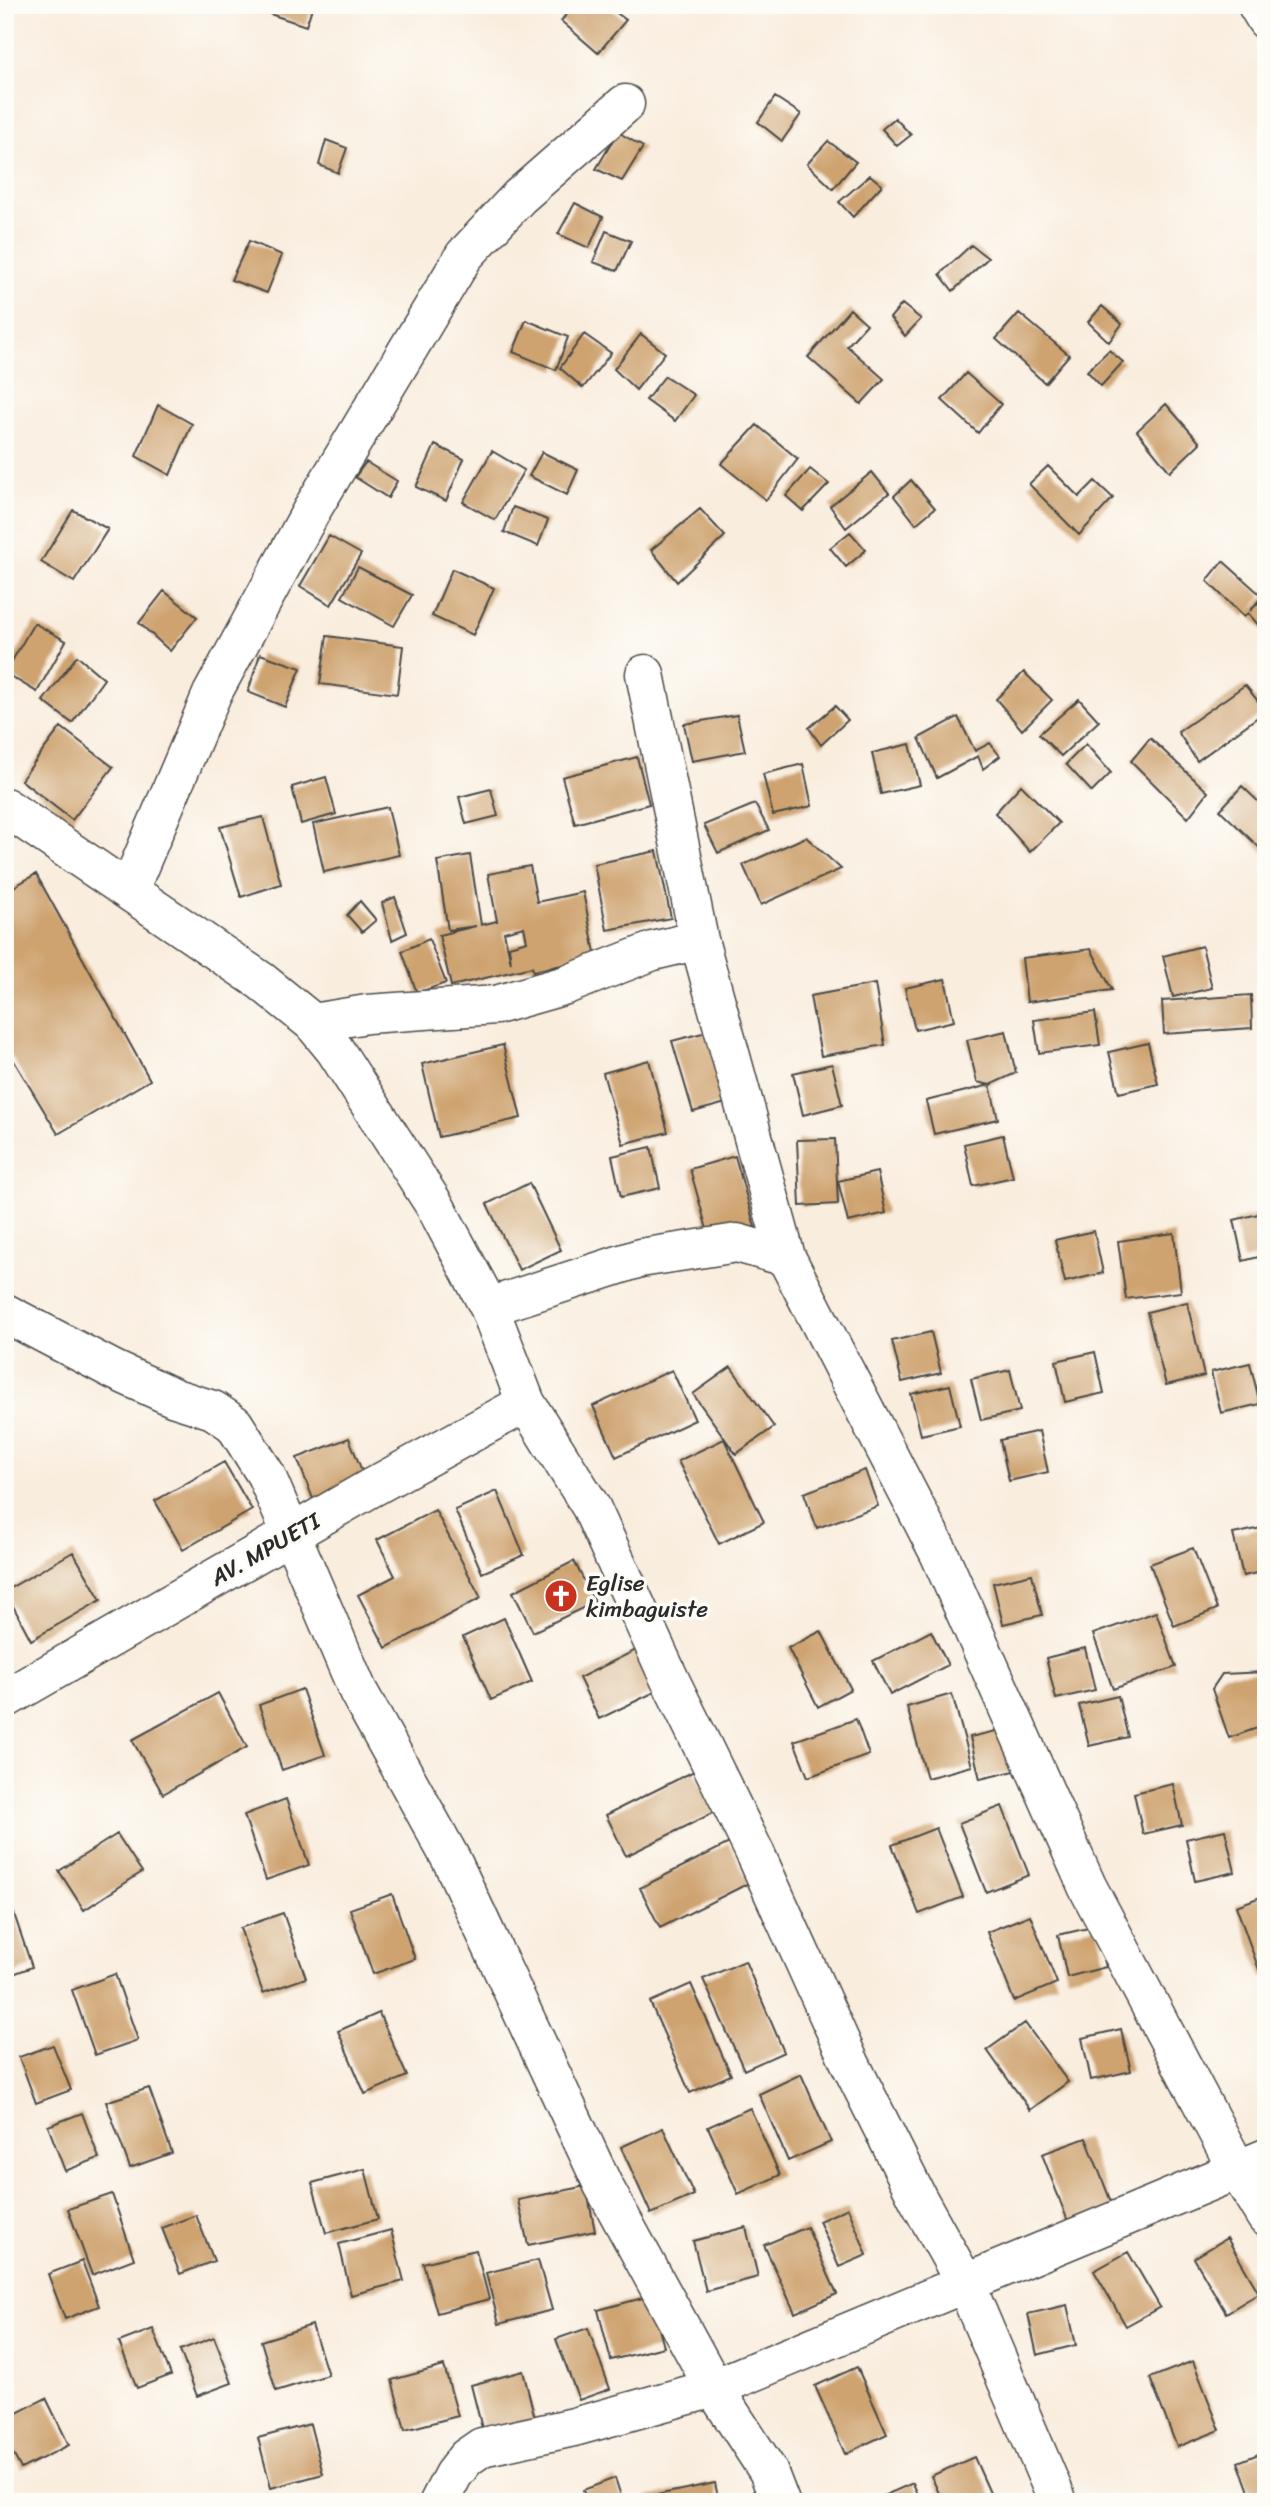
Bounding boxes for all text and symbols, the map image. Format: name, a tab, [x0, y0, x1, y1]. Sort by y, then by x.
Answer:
street label: AV. MPUETI	[201, 1500, 330, 1598]
place label: Eglise kimbaguiste	[586, 1563, 708, 1630]
church icon: Eglise kimbaguiste	[542, 1577, 580, 1615]

